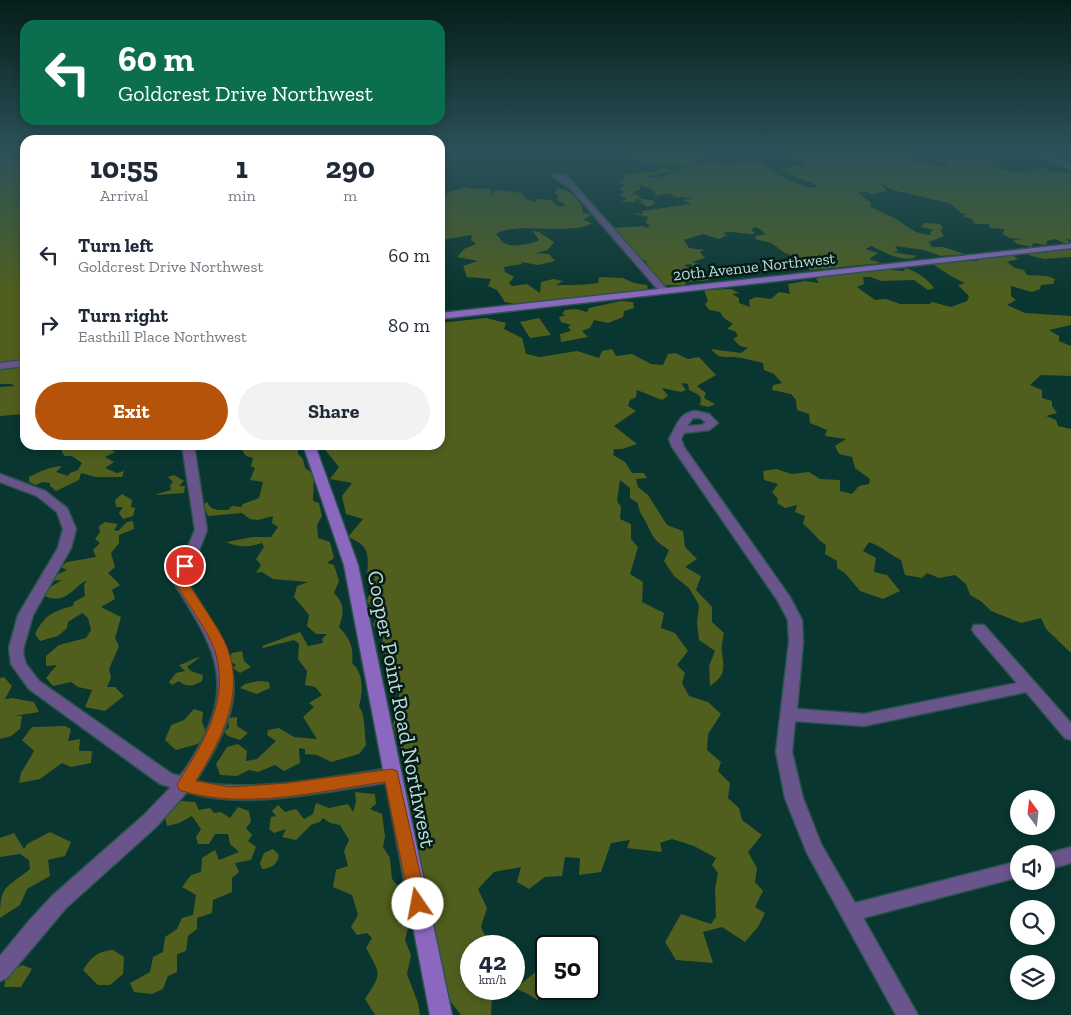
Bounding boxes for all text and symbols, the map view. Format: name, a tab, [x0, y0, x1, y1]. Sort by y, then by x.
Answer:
text: 60 m	[118, 38, 194, 80]
icon: left	[35, 40, 100, 105]
text: Goldcrest Drive Northwest	[118, 80, 373, 107]
text: 10:55	[90, 150, 158, 186]
text: 1	[236, 150, 248, 186]
text: 290	[326, 150, 375, 186]
text: Arrival	[100, 186, 148, 205]
text: min	[228, 186, 256, 205]
text: m	[343, 186, 357, 205]
text: Turn left	[78, 234, 153, 257]
icon: left	[35, 241, 63, 269]
text: 60 m	[388, 244, 430, 267]
street label: 20th Avenue Northwest	[672, 249, 836, 284]
text: Goldcrest Drive Northwest	[78, 257, 263, 276]
text: Turn right	[78, 304, 168, 327]
icon: right	[35, 311, 63, 339]
text: 80 m	[388, 314, 430, 337]
text: Easthill Place Northwest	[78, 327, 247, 346]
button: Exit	[35, 382, 228, 440]
button: Share	[238, 382, 430, 440]
pin	[164, 545, 206, 587]
icon: arrive	[171, 552, 199, 580]
street label: Cooper Point Road Northwest	[361, 568, 442, 851]
north arrow	[1010, 790, 1055, 835]
map controls	[1010, 790, 1055, 1000]
button: sound	[1010, 845, 1055, 890]
position arrow	[391, 877, 443, 929]
button: search	[1010, 900, 1055, 945]
speed limit sign: 50	[535, 935, 600, 1000]
text: 42	[479, 946, 506, 976]
button: layers	[1010, 955, 1055, 1000]
text: km/h	[479, 973, 506, 987]

